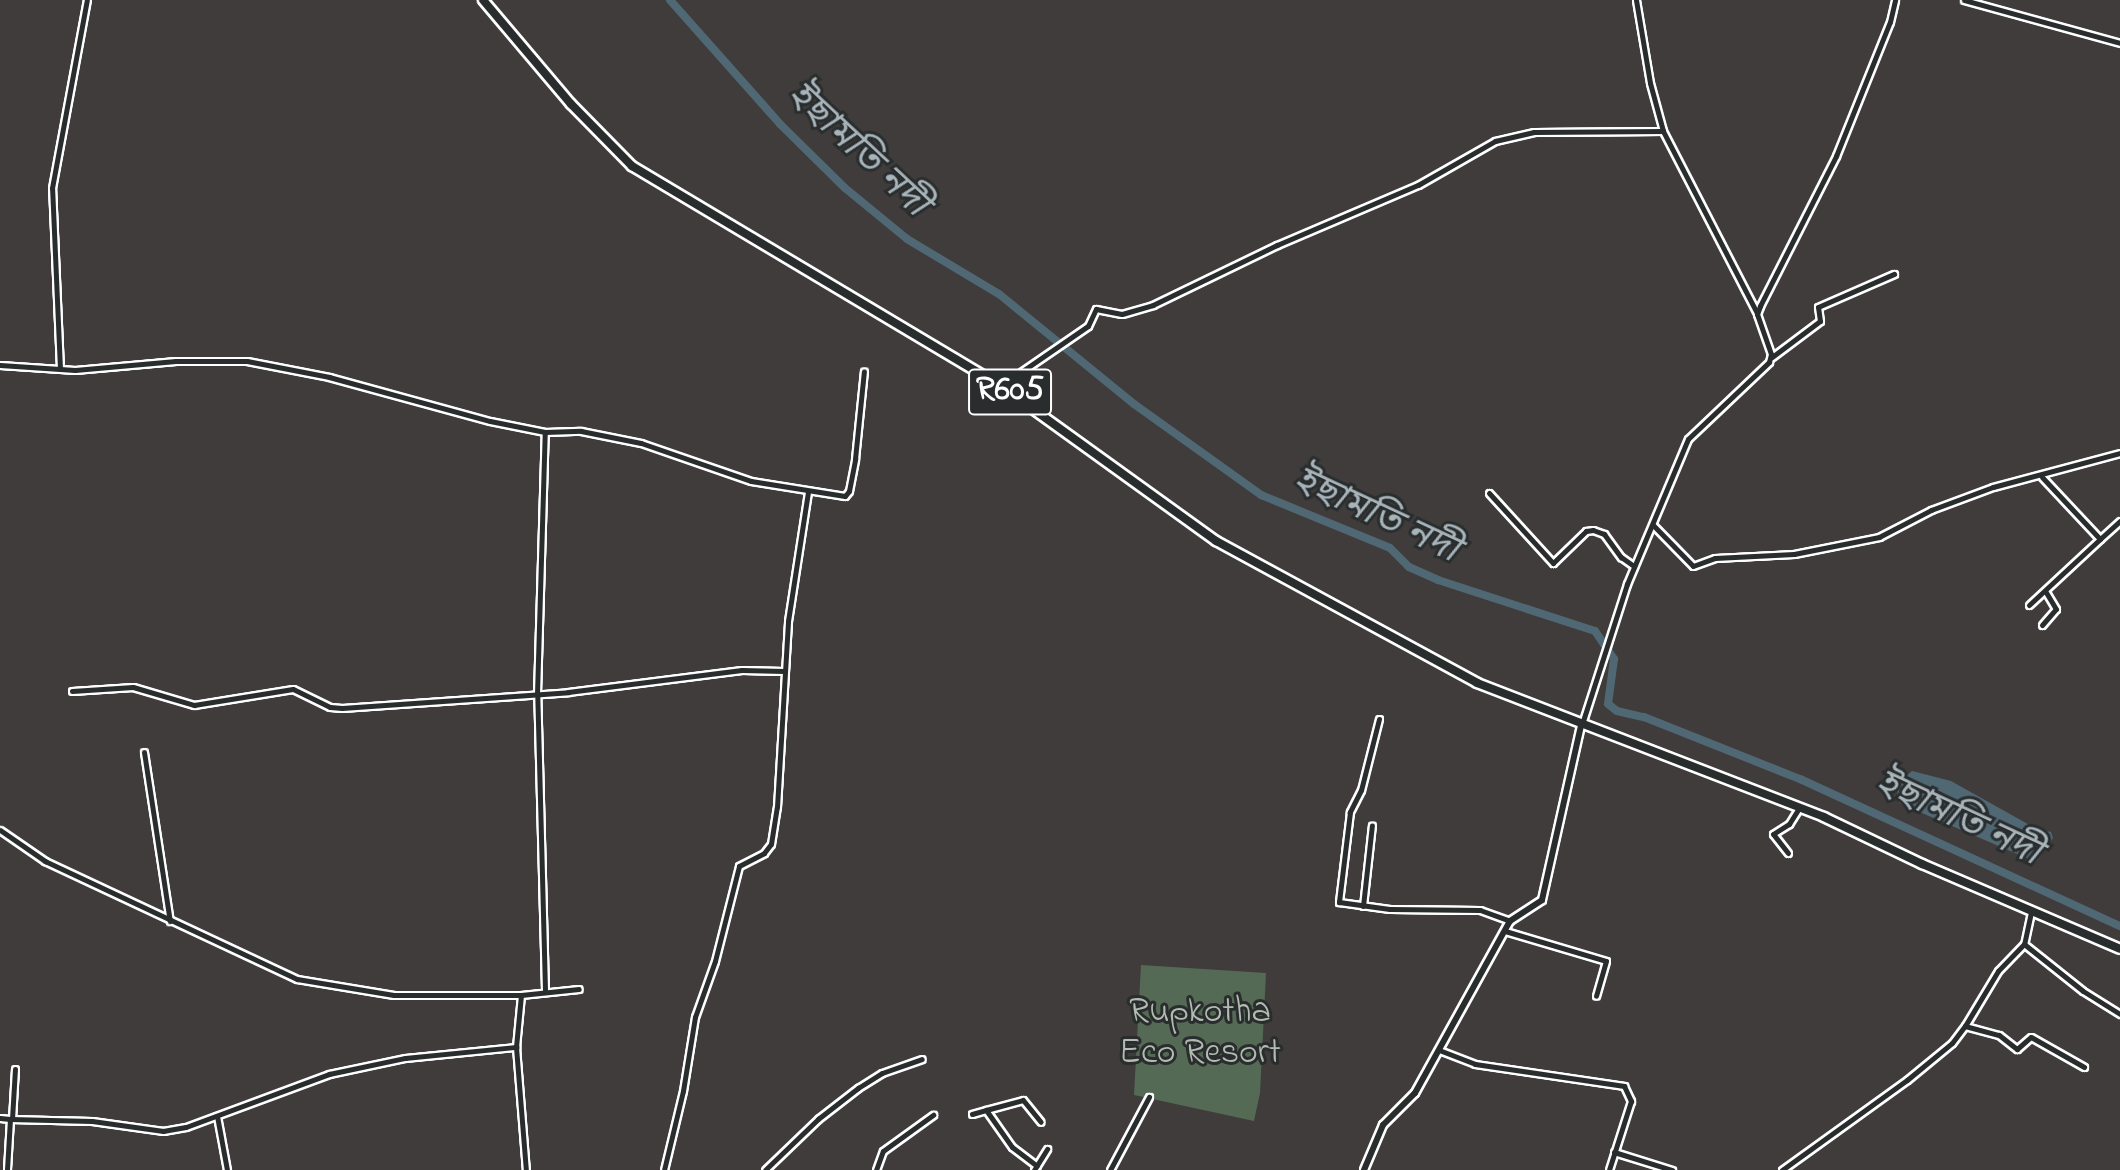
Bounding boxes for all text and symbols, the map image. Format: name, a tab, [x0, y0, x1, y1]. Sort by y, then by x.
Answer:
water label: ইছামতি নদী	[776, 74, 936, 228]
road number: R605	[968, 362, 1052, 422]
water label: ইছামতি নদী	[1285, 459, 1465, 575]
water label: ইছামতি নদী	[1867, 762, 2047, 878]
park label: Rupkotha Eco Resort	[1119, 990, 1281, 1075]

